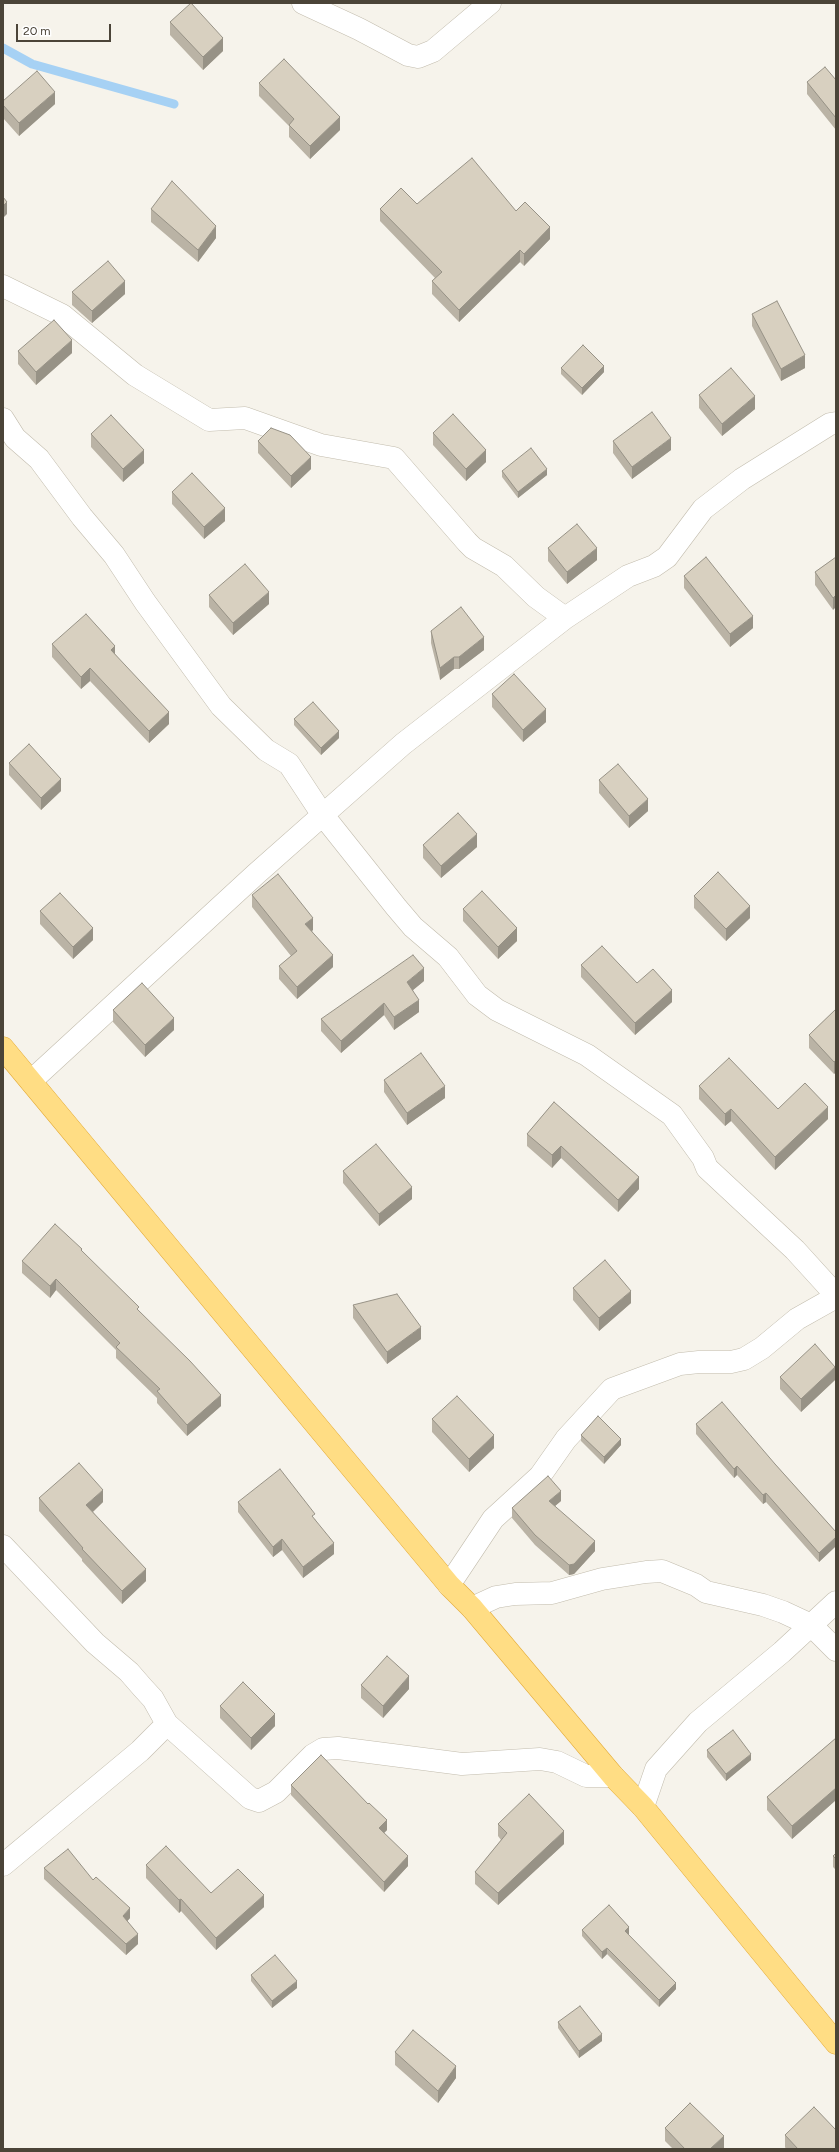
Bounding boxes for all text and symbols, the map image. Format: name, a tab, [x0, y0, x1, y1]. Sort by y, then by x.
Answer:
scale bar	[18, 16, 113, 42]
text: 20 m	[23, 24, 51, 38]

